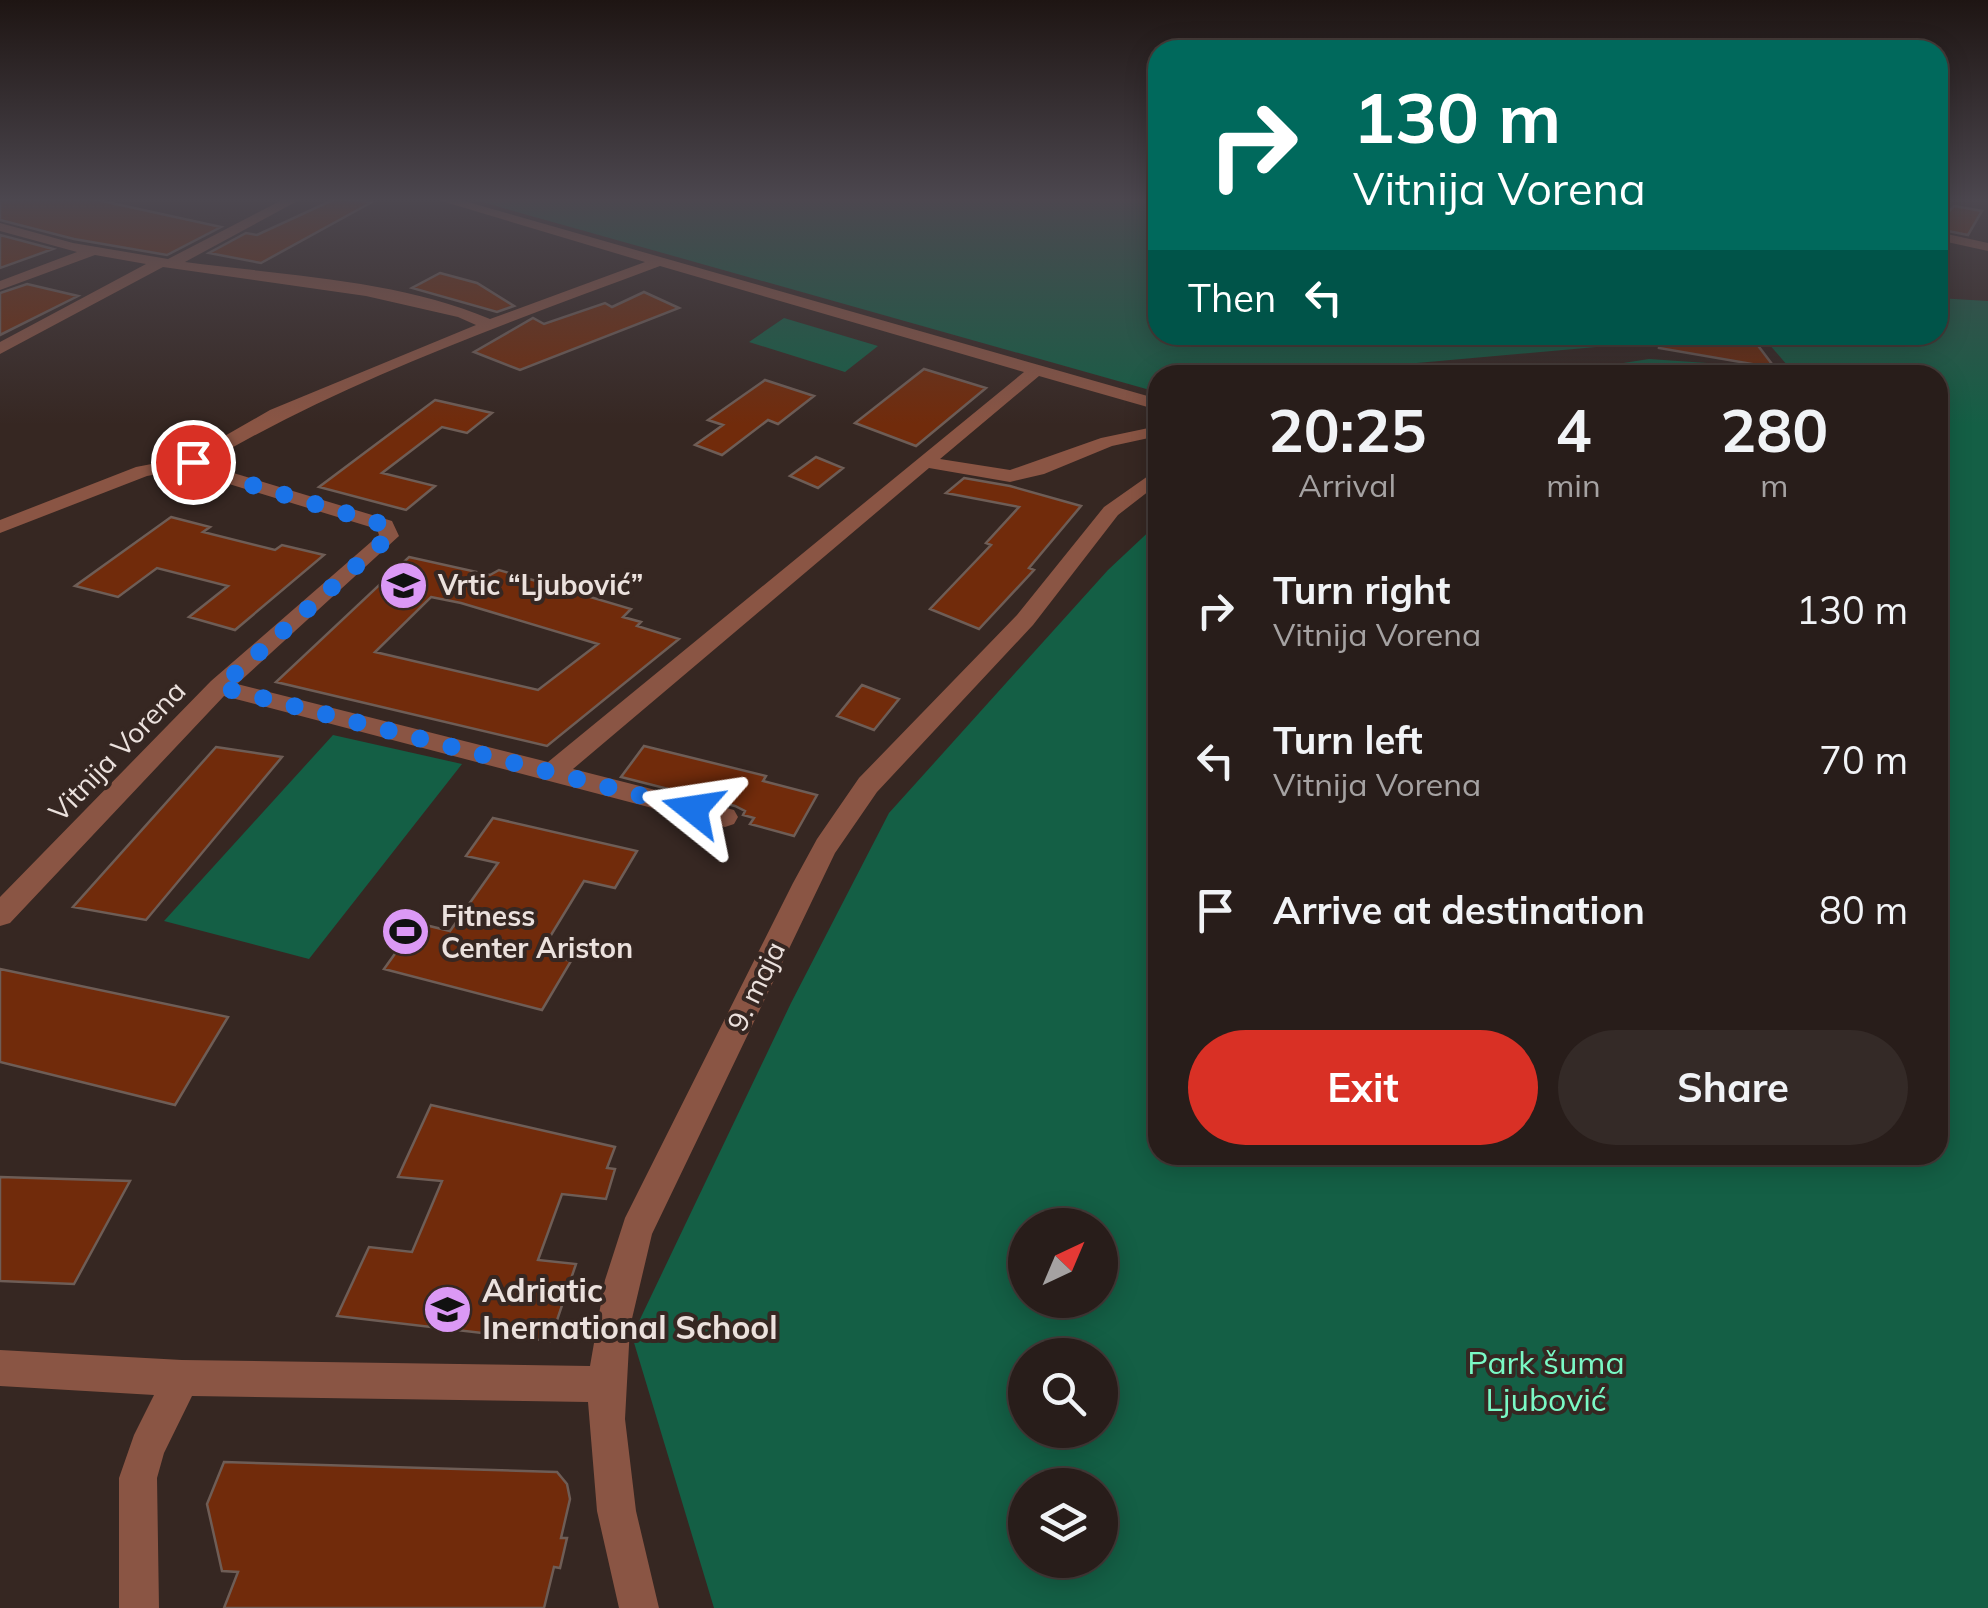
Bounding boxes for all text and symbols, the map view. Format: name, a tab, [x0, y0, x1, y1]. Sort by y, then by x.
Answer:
text: 130 m	[1353, 73, 1561, 161]
icon: right	[1188, 80, 1318, 210]
text: Vitnija Vorena	[1353, 160, 1646, 216]
icon: left	[1296, 270, 1351, 325]
text: Then	[1188, 274, 1276, 322]
text: 20:25	[1268, 392, 1427, 467]
text: 4	[1555, 392, 1591, 467]
text: 280	[1720, 392, 1828, 467]
pin	[151, 420, 236, 505]
icon: arrive	[166, 435, 221, 490]
text: Arrival	[1298, 465, 1396, 505]
text: min	[1546, 465, 1601, 505]
text: m	[1760, 465, 1788, 505]
school or university icon: Vrtic “Ljubović”	[377, 559, 429, 611]
text: Turn right	[1273, 566, 1450, 614]
place label: Vrtic “Ljubović”	[437, 567, 643, 602]
icon: right	[1188, 583, 1243, 638]
text: 130 m	[1796, 586, 1908, 634]
text: Vitnija Vorena	[1273, 614, 1481, 654]
street label: Vitnija Vorena	[41, 673, 193, 828]
text: Turn left	[1273, 716, 1423, 764]
icon: left	[1188, 733, 1243, 788]
text: 70 m	[1819, 736, 1908, 784]
position arrow	[641, 757, 745, 861]
text: Vitnija Vorena	[1273, 764, 1481, 804]
icon: arrive	[1188, 883, 1243, 938]
text: Arrive at destination	[1273, 886, 1645, 934]
text: 80 m	[1819, 886, 1908, 934]
place label: Fitness Center Ariston	[441, 898, 633, 965]
sports icon: Fitness Center Ariston	[380, 906, 432, 958]
street label: 9. maja	[719, 935, 792, 1036]
button: Exit	[1188, 1030, 1538, 1145]
button: Share	[1558, 1030, 1908, 1145]
north arrow	[1008, 1208, 1118, 1318]
map controls	[1008, 1208, 1118, 1578]
place label: Adriatic Inernational School	[482, 1270, 778, 1347]
school or university icon: Adriatic Inernational School	[421, 1283, 473, 1335]
button: search	[1008, 1338, 1118, 1448]
park label: Park šuma Ljubović	[1467, 1342, 1625, 1419]
button: layers	[1008, 1468, 1118, 1578]

